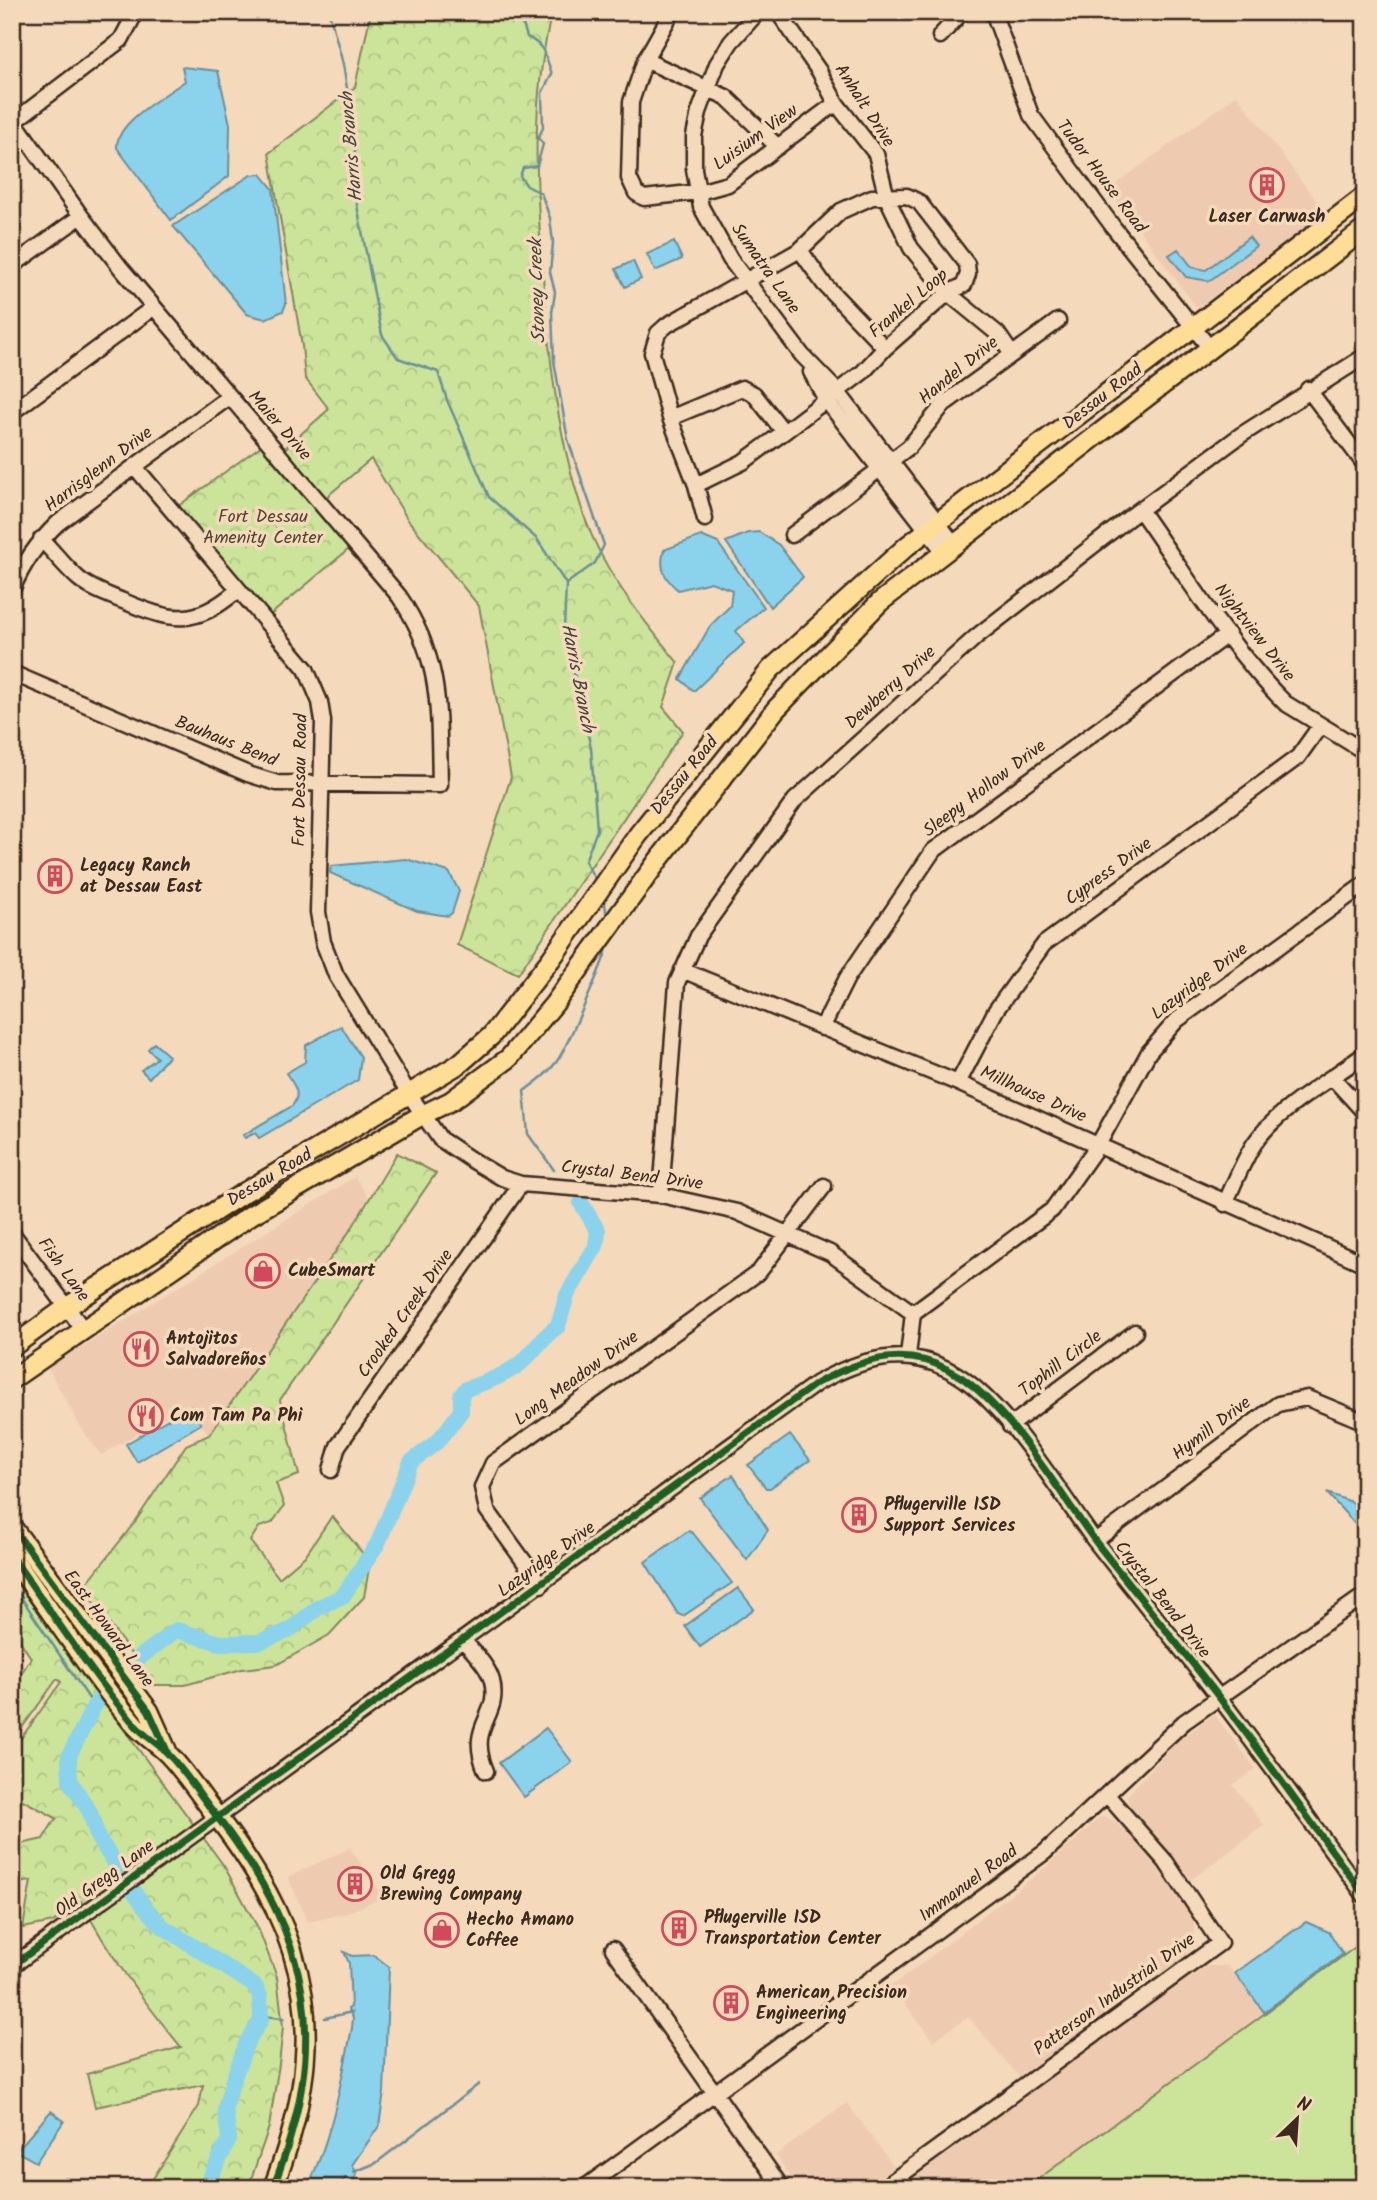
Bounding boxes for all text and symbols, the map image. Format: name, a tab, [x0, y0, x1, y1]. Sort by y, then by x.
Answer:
street label: Anhalt Drive	[826, 58, 902, 154]
water label: Harris Branch	[332, 89, 372, 203]
street label: Luisium View	[707, 97, 805, 179]
street label: Tudor House Road	[1048, 114, 1154, 241]
building icon: Laser Carwash	[1248, 166, 1286, 204]
place label: Laser Carwash	[1209, 203, 1325, 232]
street label: Sumatra Lane	[723, 217, 807, 321]
water label: Stoney Creek	[521, 235, 555, 344]
street label: Frankel Loop	[863, 262, 956, 346]
street label: Handel Drive	[912, 329, 1006, 413]
street label: Dessau Road	[1056, 356, 1150, 438]
street label: Maier Drive	[240, 384, 318, 468]
street label: Harrisglenn Drive	[39, 419, 159, 521]
park label: Fort Dessau Amenity Center	[203, 503, 324, 553]
street label: Nightview Drive	[1206, 577, 1302, 689]
water label: Harris Branch	[552, 621, 603, 737]
street label: Dewberry Drive	[839, 639, 943, 737]
street label: Bauhaus Bend	[170, 708, 283, 776]
street label: Fort Dessau Road	[285, 712, 317, 847]
street label: Dessau Road	[644, 729, 727, 822]
street label: Sleepy Hollow Drive	[917, 733, 1053, 845]
street label: Cypress Drive	[1059, 830, 1159, 914]
place label: Legacy Ranch at Dessau East	[80, 852, 203, 902]
building icon: Legacy Ranch at Dessau East	[36, 857, 74, 895]
street label: Lazyridge Drive	[1145, 936, 1255, 1028]
street label: Millhouse Drive	[975, 1059, 1091, 1131]
street label: Dessau Road	[222, 1140, 319, 1215]
street label: Crystal Bend Drive	[559, 1153, 705, 1199]
street label: Fish Lane	[29, 1231, 97, 1309]
street label: Crooked Creek Drive	[351, 1243, 461, 1385]
shop icon: CubeSmart	[244, 1252, 282, 1290]
place label: CubeSmart	[288, 1257, 376, 1286]
street label: Tophill Circle	[1013, 1323, 1109, 1405]
street label: Long Meadow Drive	[509, 1324, 645, 1434]
place label: Antojitos Salvadoreños	[166, 1325, 267, 1375]
restaurant icon: Antojitos Salvadoreños	[122, 1330, 160, 1368]
street label: Hymill Drive	[1166, 1390, 1258, 1468]
restaurant icon: Com Tam Pa Phi	[127, 1397, 165, 1435]
place label: Com Tam Pa Phi	[170, 1402, 303, 1431]
place label: Pflugerville ISD Support Services	[884, 1491, 1016, 1541]
building icon: Pflugerville ISD Support Services	[840, 1496, 878, 1534]
street label: Lazyridge Drive	[492, 1514, 602, 1606]
street label: Crystal Bend Drive	[1107, 1535, 1217, 1665]
street label: East Howard Lane	[55, 1564, 161, 1694]
street label: Old Gregg Lane	[49, 1833, 161, 1925]
street label: Immanuel Road	[913, 1837, 1026, 1930]
place label: Old Gregg Brewing Company	[380, 1860, 522, 1910]
building icon: Old Gregg Brewing Company	[336, 1865, 374, 1903]
place label: Pflugerville ISD Transportation Center	[704, 1904, 882, 1954]
place label: Hecho Amano Coffee	[466, 1906, 574, 1956]
building icon: Pflugerville ISD Transportation Center	[660, 1909, 698, 1947]
shop icon: Hecho Amano Coffee	[423, 1911, 461, 1949]
street label: Patterson Industrial Drive	[1028, 1926, 1202, 2064]
place label: American Precision Engineering	[756, 1979, 907, 2029]
building icon: American Precision Engineering	[712, 1984, 750, 2022]
north arrow	[1262, 2084, 1332, 2154]
text: N	[1292, 2089, 1315, 2122]

